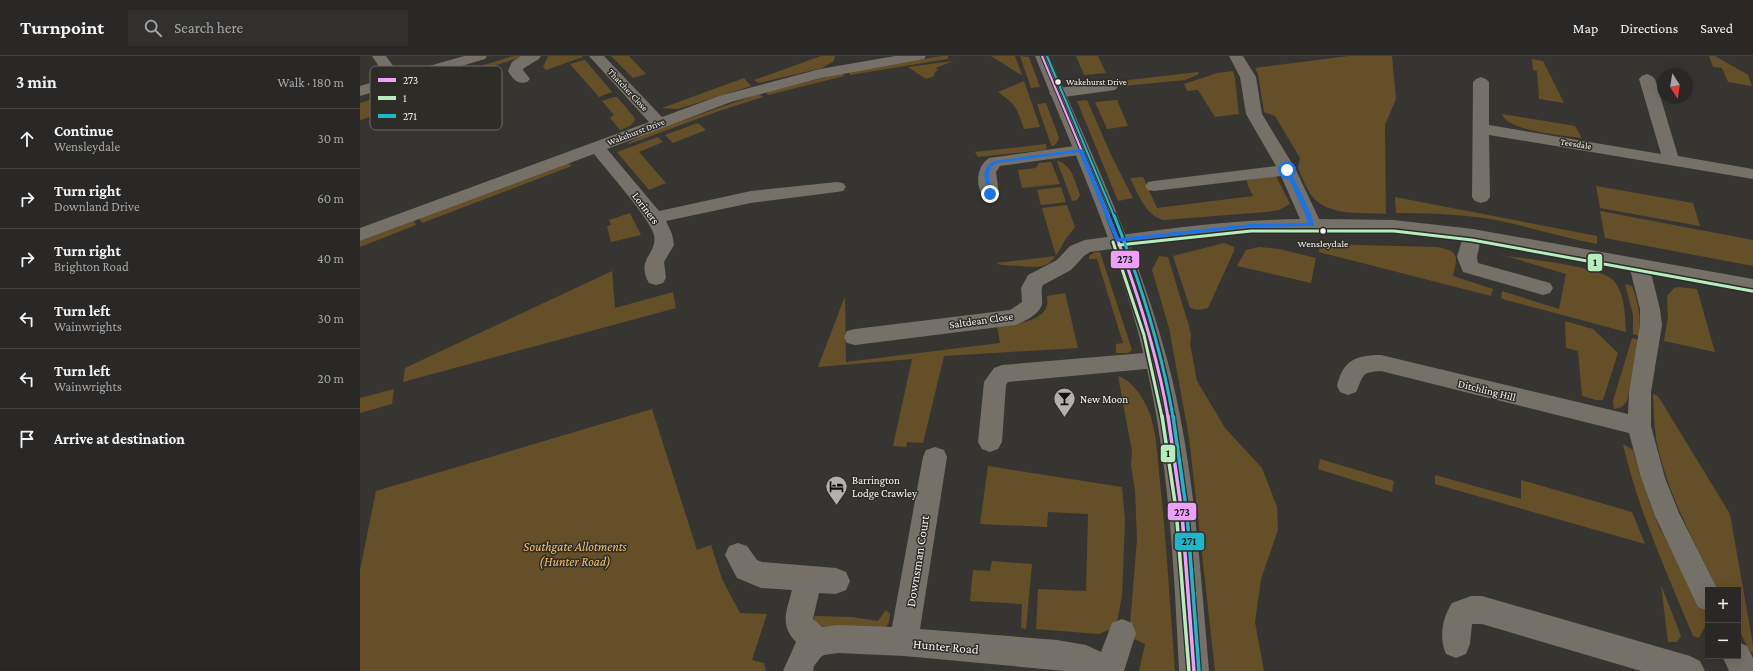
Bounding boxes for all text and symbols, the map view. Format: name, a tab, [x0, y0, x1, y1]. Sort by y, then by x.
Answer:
search box	[128, 10, 408, 46]
text: Turnpoint	[20, 17, 104, 38]
icon: search	[142, 17, 164, 39]
text: Search here	[174, 20, 243, 36]
text: Map	[1573, 20, 1598, 36]
text: Directions	[1620, 20, 1678, 36]
text: Saved	[1700, 20, 1733, 36]
legend	[370, 66, 502, 130]
street label: Thatcher Close	[606, 67, 650, 113]
north arrow	[1657, 68, 1693, 104]
text: 3 min	[16, 73, 57, 92]
text: 273	[403, 74, 418, 86]
text: Walk · 180 m	[277, 75, 344, 90]
marker: Wakehurst Drive	[1053, 77, 1063, 87]
place label: Wakehurst Drive	[1066, 77, 1127, 87]
text: 1	[403, 92, 407, 104]
text: 271	[403, 110, 417, 122]
street label: Wakehurst Drive	[606, 116, 666, 148]
text: Continue	[54, 123, 113, 139]
icon: ahead	[16, 128, 38, 150]
text: 30 m	[318, 131, 344, 146]
street label: Teesdale	[1560, 137, 1592, 151]
text: Wensleydale	[54, 139, 120, 154]
route start	[1278, 161, 1296, 179]
text: Turn right	[54, 183, 121, 199]
route end	[981, 185, 999, 203]
icon: right	[16, 188, 38, 210]
street label: Loriners	[630, 190, 662, 226]
text: 60 m	[317, 191, 344, 206]
text: Downland Drive	[54, 199, 140, 214]
marker: Wensleydale	[1318, 226, 1328, 236]
place label: Wensleydale	[1298, 238, 1349, 249]
text: Turn right	[54, 243, 121, 259]
icon: right	[16, 248, 38, 270]
line badge: 273	[1110, 250, 1140, 269]
text: 40 m	[317, 251, 344, 266]
text: 273	[1117, 253, 1133, 265]
line badge: 1	[1587, 253, 1603, 272]
text: 1	[1593, 256, 1597, 268]
text: Brighton Road	[54, 259, 129, 274]
text: Turn left	[54, 303, 110, 319]
icon: left	[16, 308, 38, 330]
street label: Saltdean Close	[948, 310, 1014, 330]
text: 30 m	[318, 311, 344, 326]
text: Wainwrights	[54, 319, 122, 334]
text: Turn left	[54, 363, 110, 379]
icon: left	[16, 368, 38, 390]
text: 20 m	[318, 371, 344, 386]
street label: Ditchling Hill	[1457, 377, 1517, 404]
text: Wainwrights	[54, 379, 122, 394]
bar icon: New Moon	[1051, 386, 1077, 419]
place label: New Moon	[1080, 393, 1128, 405]
icon: arrive	[16, 428, 38, 450]
text: Arrive at destination	[54, 431, 185, 447]
line badge: 1	[1160, 444, 1176, 463]
text: 1	[1166, 447, 1170, 459]
hotel icon: Barrington Lodge Crawley	[824, 473, 850, 506]
place label: Barrington Lodge Crawley	[852, 474, 918, 500]
line badge: 273	[1167, 502, 1197, 521]
text: 273	[1174, 506, 1190, 518]
street label: Downsman Court	[903, 514, 932, 608]
line badge: 271	[1174, 532, 1205, 551]
text: 271	[1182, 535, 1196, 547]
park label: Southgate Allotments (Hunter Road)	[523, 539, 627, 570]
map controls	[1705, 587, 1741, 659]
button: +	[1705, 587, 1741, 623]
button: −	[1705, 623, 1741, 659]
street label: Hunter Road	[913, 636, 980, 657]

